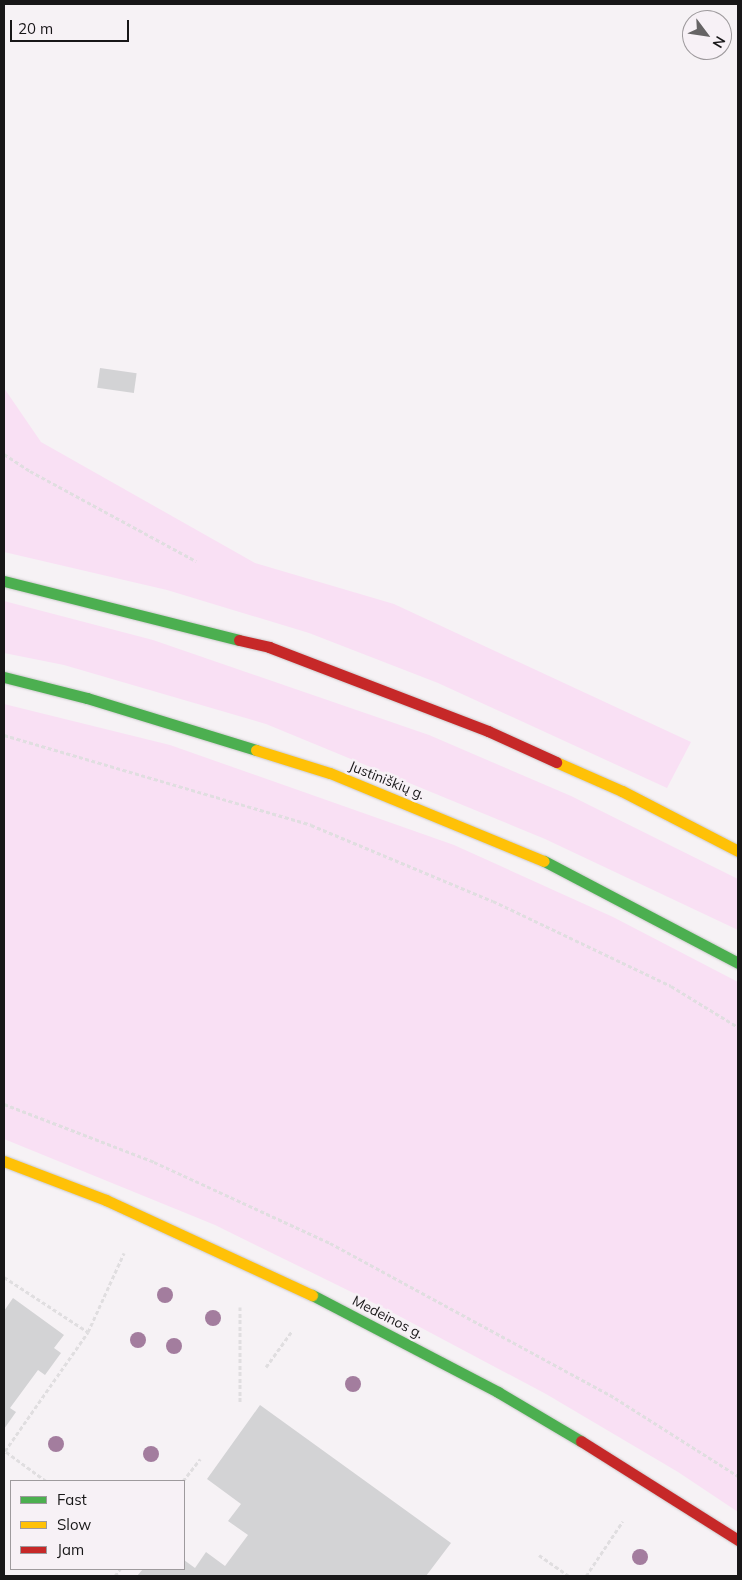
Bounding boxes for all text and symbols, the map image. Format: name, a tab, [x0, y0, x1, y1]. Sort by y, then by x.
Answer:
scale bar	[12, 10, 131, 42]
north arrow	[682, 10, 732, 60]
text: 20 m	[18, 19, 53, 38]
text: N	[709, 33, 729, 51]
street label: Justiniškių g.	[347, 757, 427, 803]
street label: Medeinos g.	[350, 1292, 426, 1342]
legend	[10, 1480, 185, 1570]
text: Fast	[57, 1490, 87, 1509]
text: Slow	[57, 1515, 91, 1534]
text: Jam	[57, 1540, 84, 1559]

